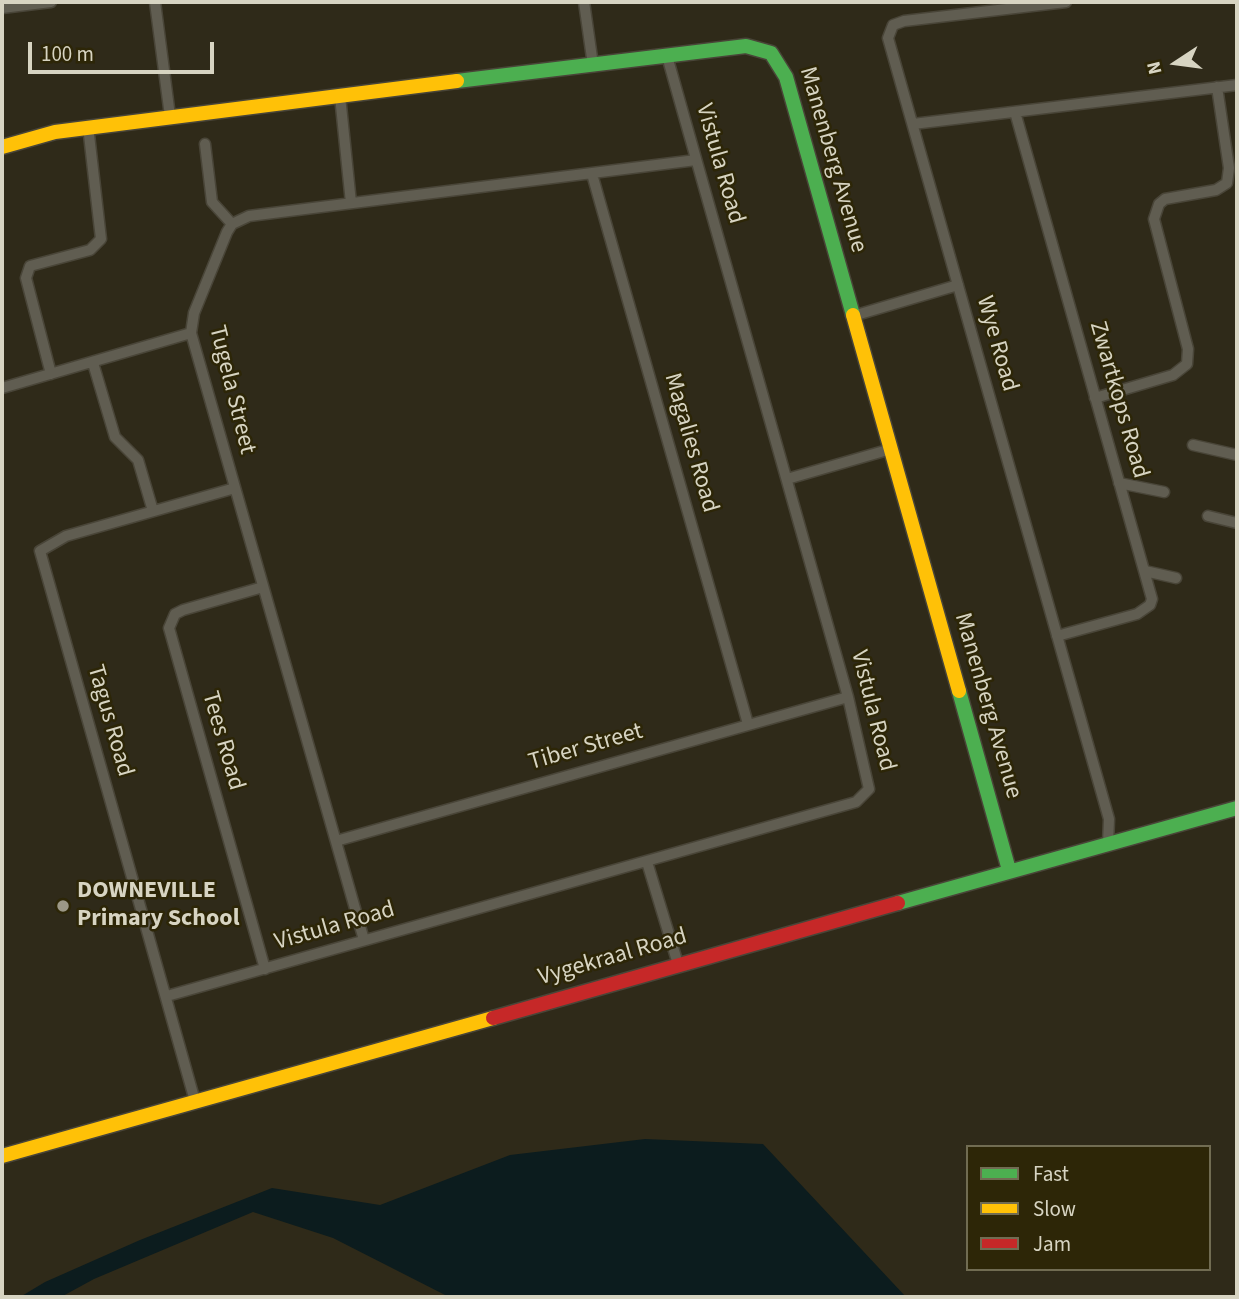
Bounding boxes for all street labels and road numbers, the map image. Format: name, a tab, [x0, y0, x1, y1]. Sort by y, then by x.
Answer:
street label: Manenberg Avenue	[792, 64, 872, 256]
street label: Vistula Road	[688, 101, 750, 227]
street label: Wye Road	[969, 293, 1023, 395]
street label: Zwartkops Road	[1082, 318, 1154, 482]
street label: Tugela Street	[201, 323, 261, 457]
street label: Magalies Road	[656, 370, 724, 516]
street label: Manenberg Avenue	[947, 610, 1027, 802]
street label: Vistula Road	[843, 648, 901, 774]
street label: Tagus Road	[79, 662, 139, 780]
street label: Tees Road	[194, 688, 250, 794]
street label: Tiber Street	[526, 718, 646, 778]
street label: Vistula Road	[272, 896, 398, 958]
street label: Vygekraal Road	[535, 923, 691, 993]

